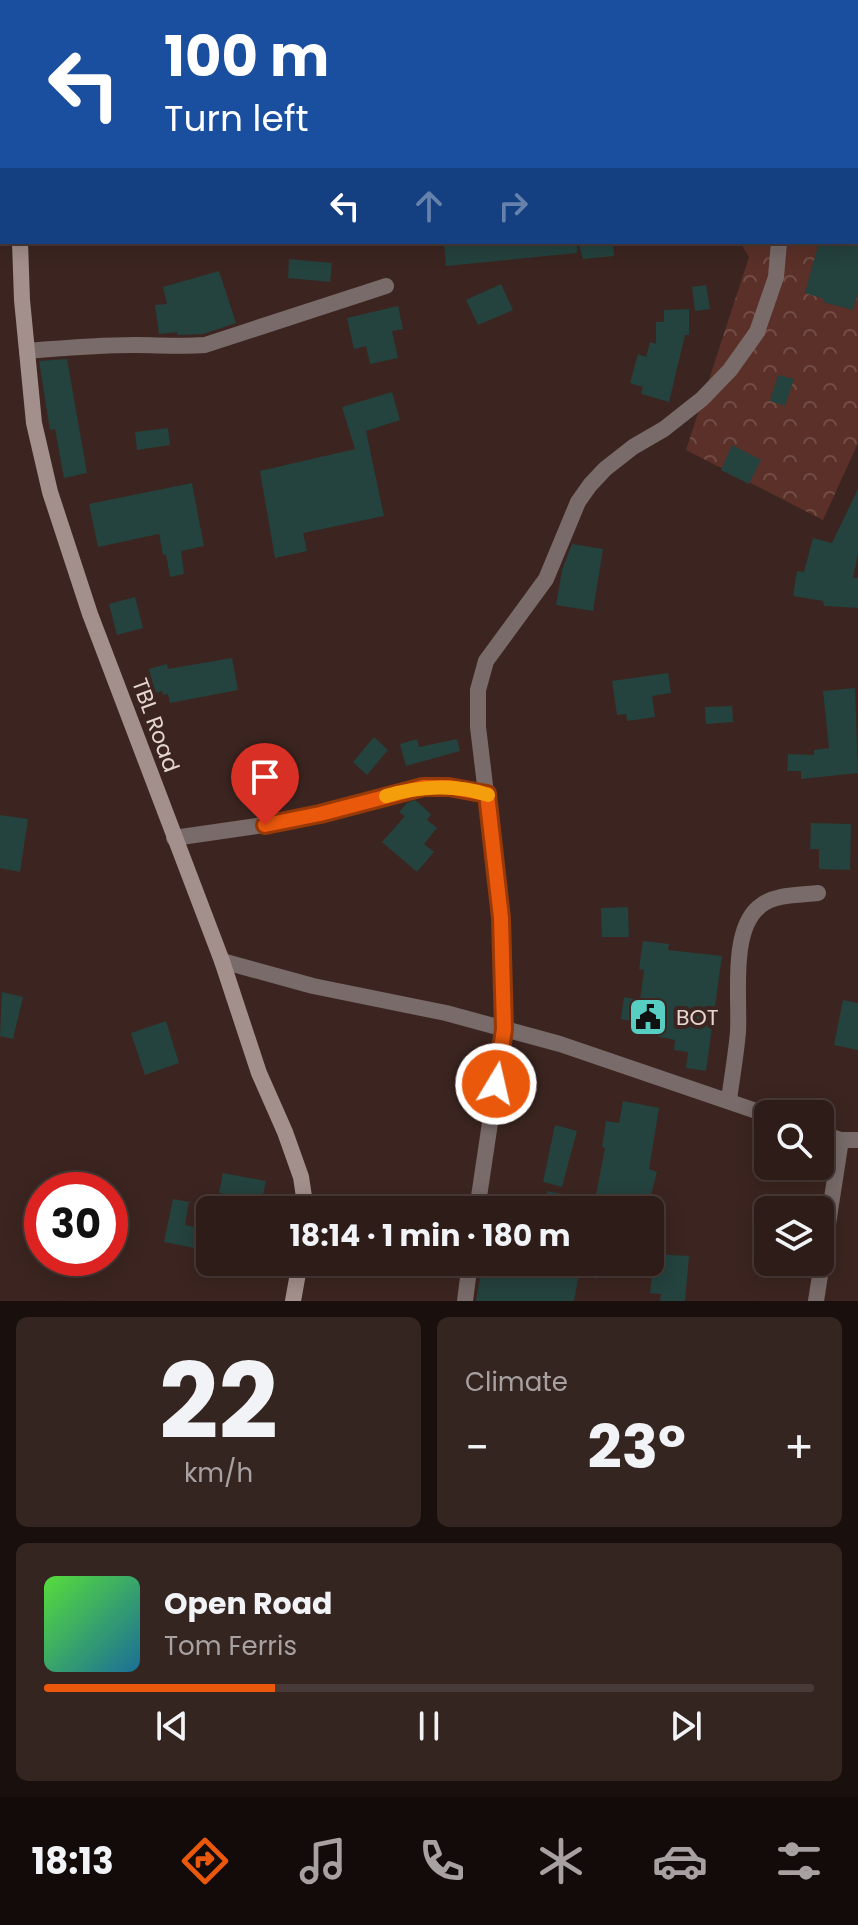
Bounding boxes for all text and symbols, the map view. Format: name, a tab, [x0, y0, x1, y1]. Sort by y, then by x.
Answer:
text: 100 m	[164, 17, 329, 96]
icon: left	[32, 32, 136, 136]
text: Turn left	[164, 93, 309, 144]
icon: left	[323, 184, 367, 228]
icon: ahead	[407, 184, 451, 228]
icon: right	[491, 184, 535, 228]
street label: TBL Road	[124, 674, 187, 777]
pin	[231, 743, 299, 825]
icon: arrive	[243, 755, 287, 799]
public building icon: BOT	[627, 996, 669, 1038]
place label: BOT	[676, 1002, 719, 1033]
position arrow	[454, 1042, 538, 1126]
map controls	[754, 1100, 834, 1276]
button: search	[754, 1100, 834, 1180]
speed limit sign: 30	[24, 1172, 128, 1276]
button: layers	[754, 1196, 834, 1276]
text: 18:14 · 1 min · 180 m	[289, 1214, 571, 1257]
text: 22	[159, 1329, 278, 1474]
text: Climate	[465, 1364, 568, 1400]
text: 23°	[587, 1405, 686, 1489]
text: −	[465, 1417, 489, 1478]
text: +	[784, 1417, 814, 1478]
text: km/h	[184, 1455, 253, 1491]
text: Open Road	[164, 1582, 332, 1625]
text: Tom Ferris	[164, 1628, 297, 1664]
icon: previous	[150, 1704, 194, 1748]
icon: pause	[407, 1704, 451, 1748]
icon: next	[664, 1704, 708, 1748]
icon: directions	[177, 1833, 233, 1889]
icon: music	[295, 1833, 351, 1889]
icon: phone	[414, 1833, 470, 1889]
icon: climate	[533, 1833, 589, 1889]
icon: car	[652, 1833, 708, 1889]
icon: filters	[771, 1833, 827, 1889]
text: 18:13	[31, 1836, 114, 1887]

